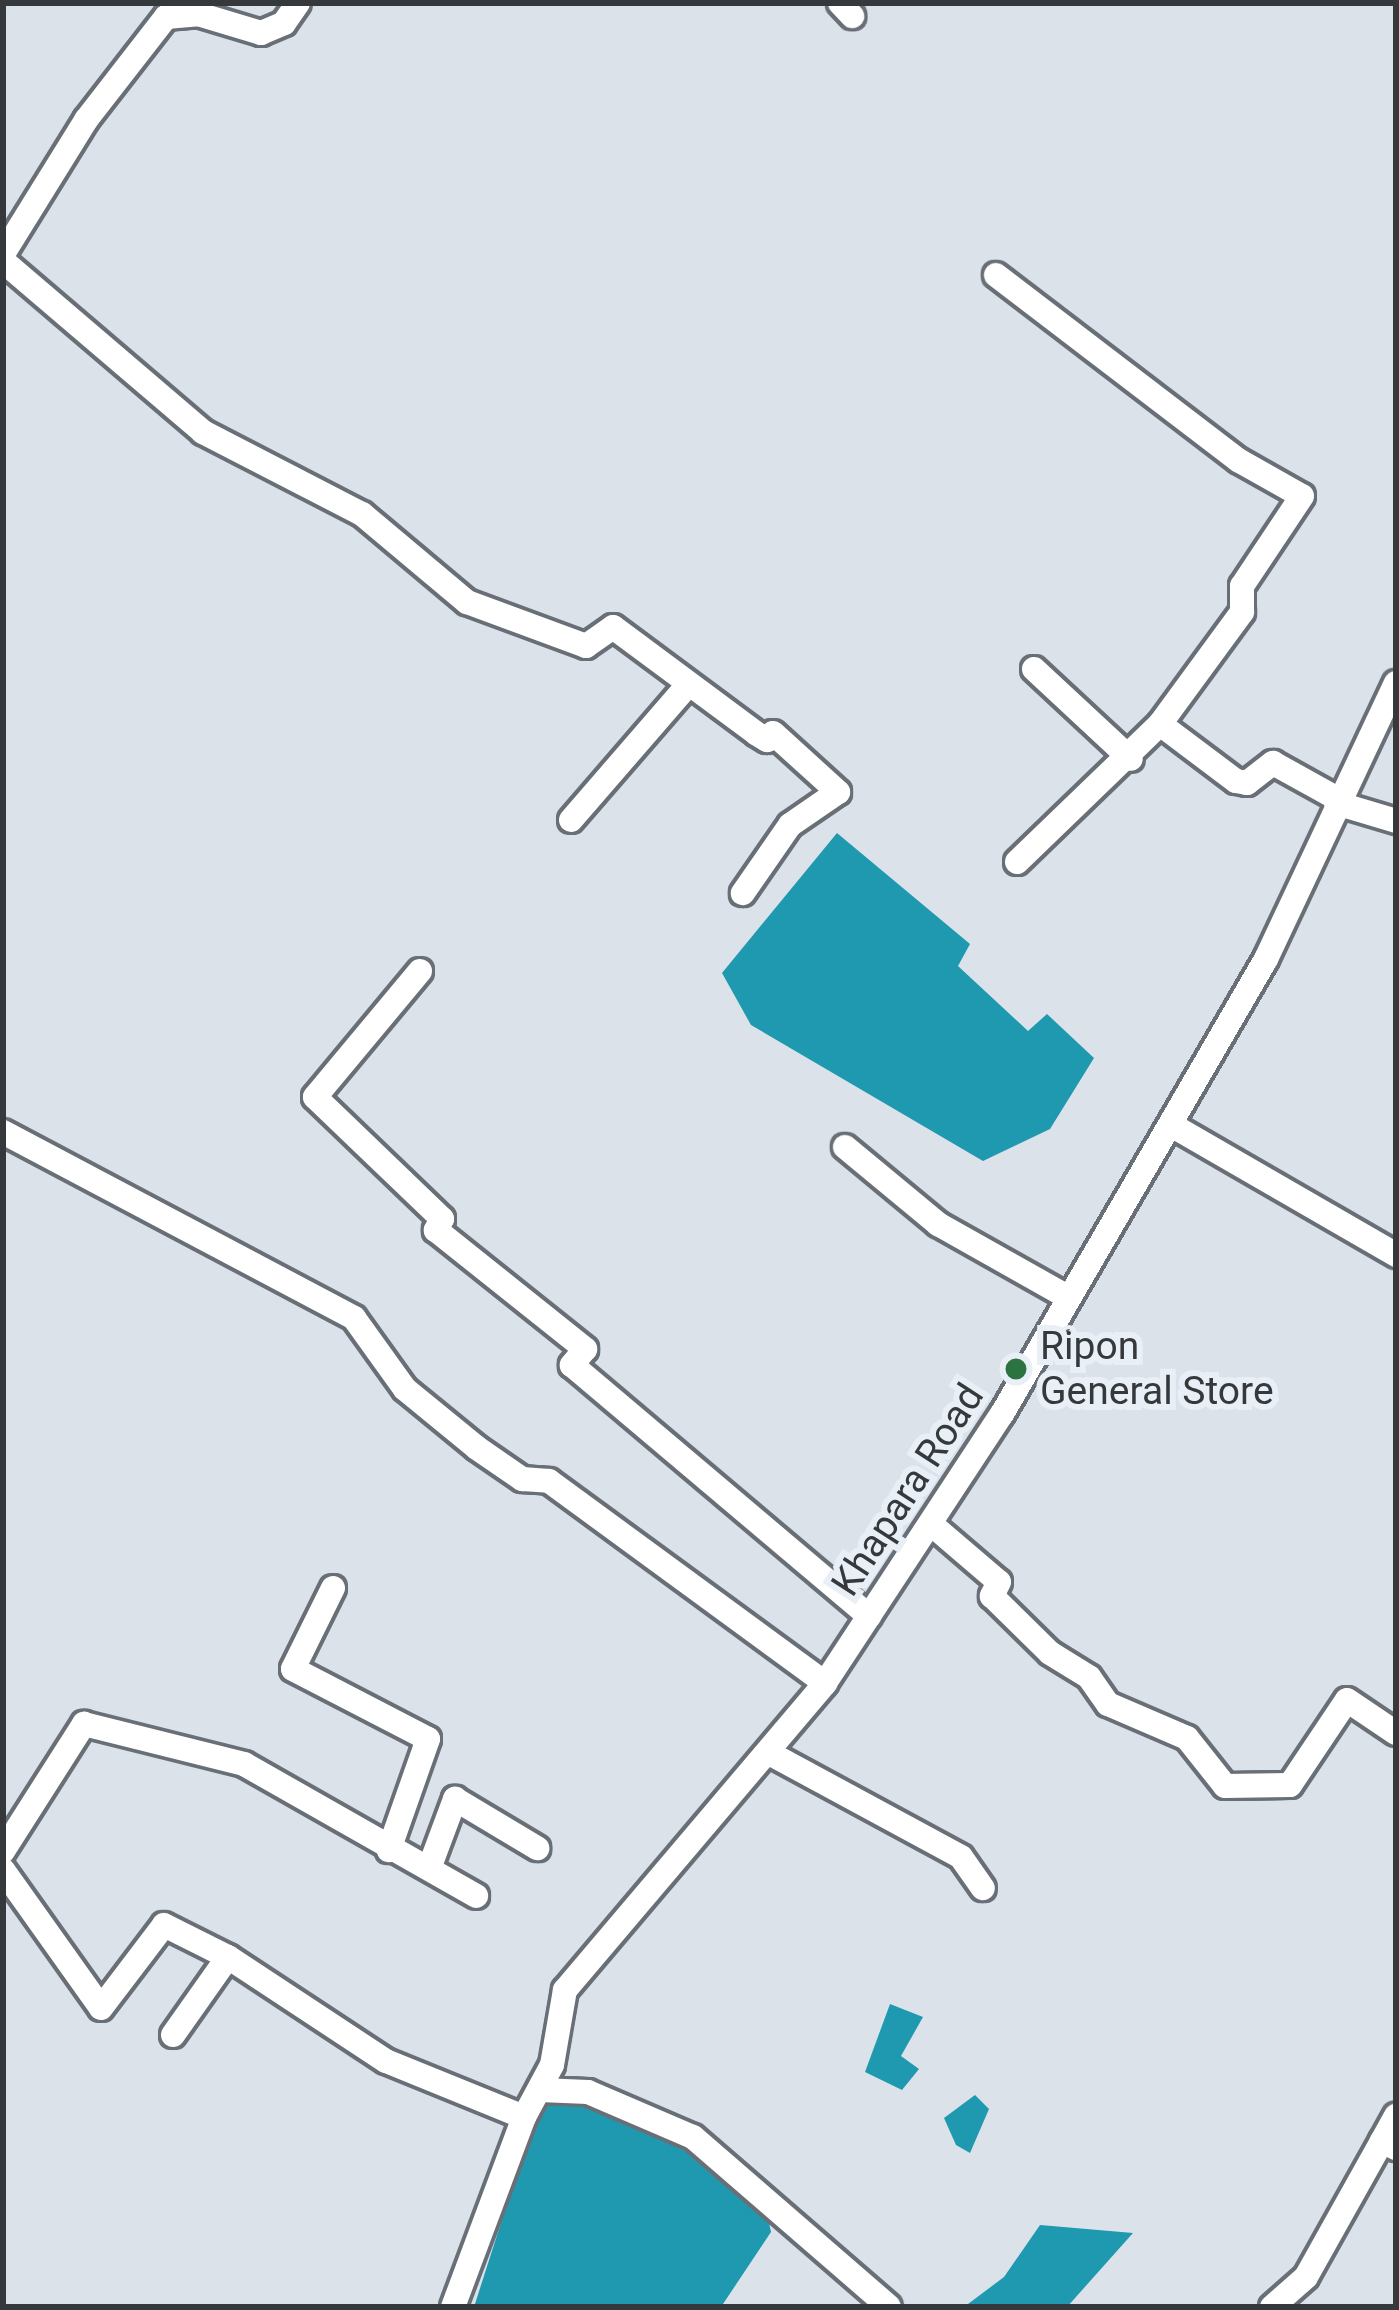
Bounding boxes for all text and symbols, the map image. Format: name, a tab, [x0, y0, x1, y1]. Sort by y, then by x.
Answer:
place label: Ripon General Store	[1040, 1324, 1274, 1415]
marker: Ripon General Store	[1003, 1356, 1029, 1382]
street label: Khapara Road	[822, 1375, 994, 1605]

